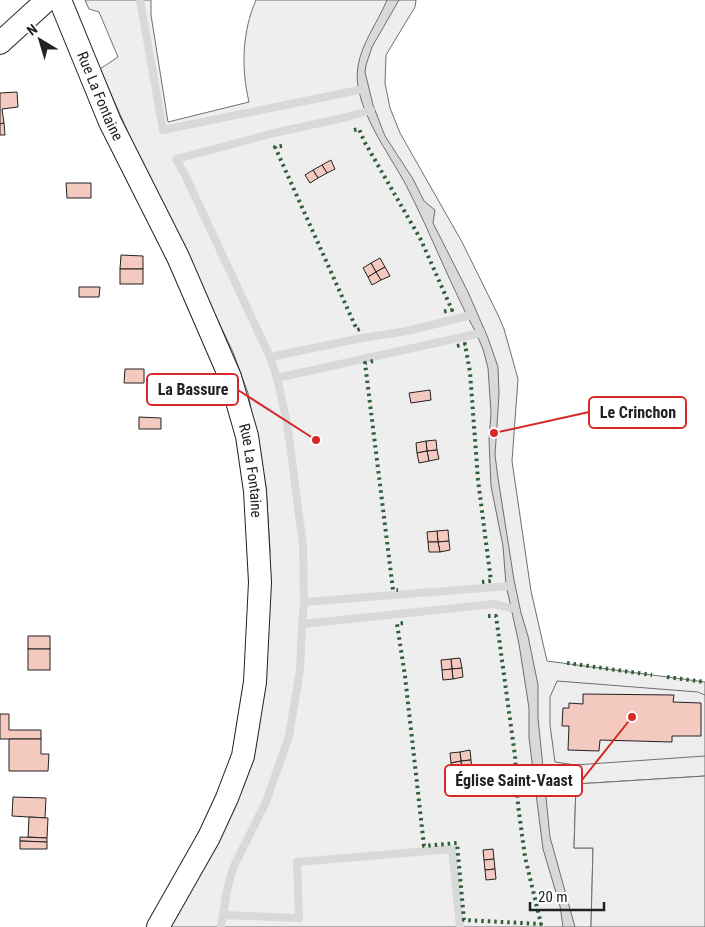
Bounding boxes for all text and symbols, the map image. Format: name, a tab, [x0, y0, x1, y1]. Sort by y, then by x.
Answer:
north arrow	[15, 15, 65, 65]
text: N	[24, 21, 40, 39]
street label: Rue La Fontaine	[73, 49, 127, 143]
callout: La Bassure	[147, 374, 238, 405]
text: La Bassure	[158, 380, 229, 399]
callout: Le Crinchon	[589, 397, 686, 428]
text: Le Crinchon	[600, 403, 676, 422]
street label: Rue La Fontaine	[235, 421, 265, 518]
callout: Église Saint-Vaast	[445, 765, 582, 796]
text: Église Saint-Vaast	[455, 771, 573, 790]
scale bar	[530, 880, 604, 912]
text: 20 m	[538, 888, 568, 906]

